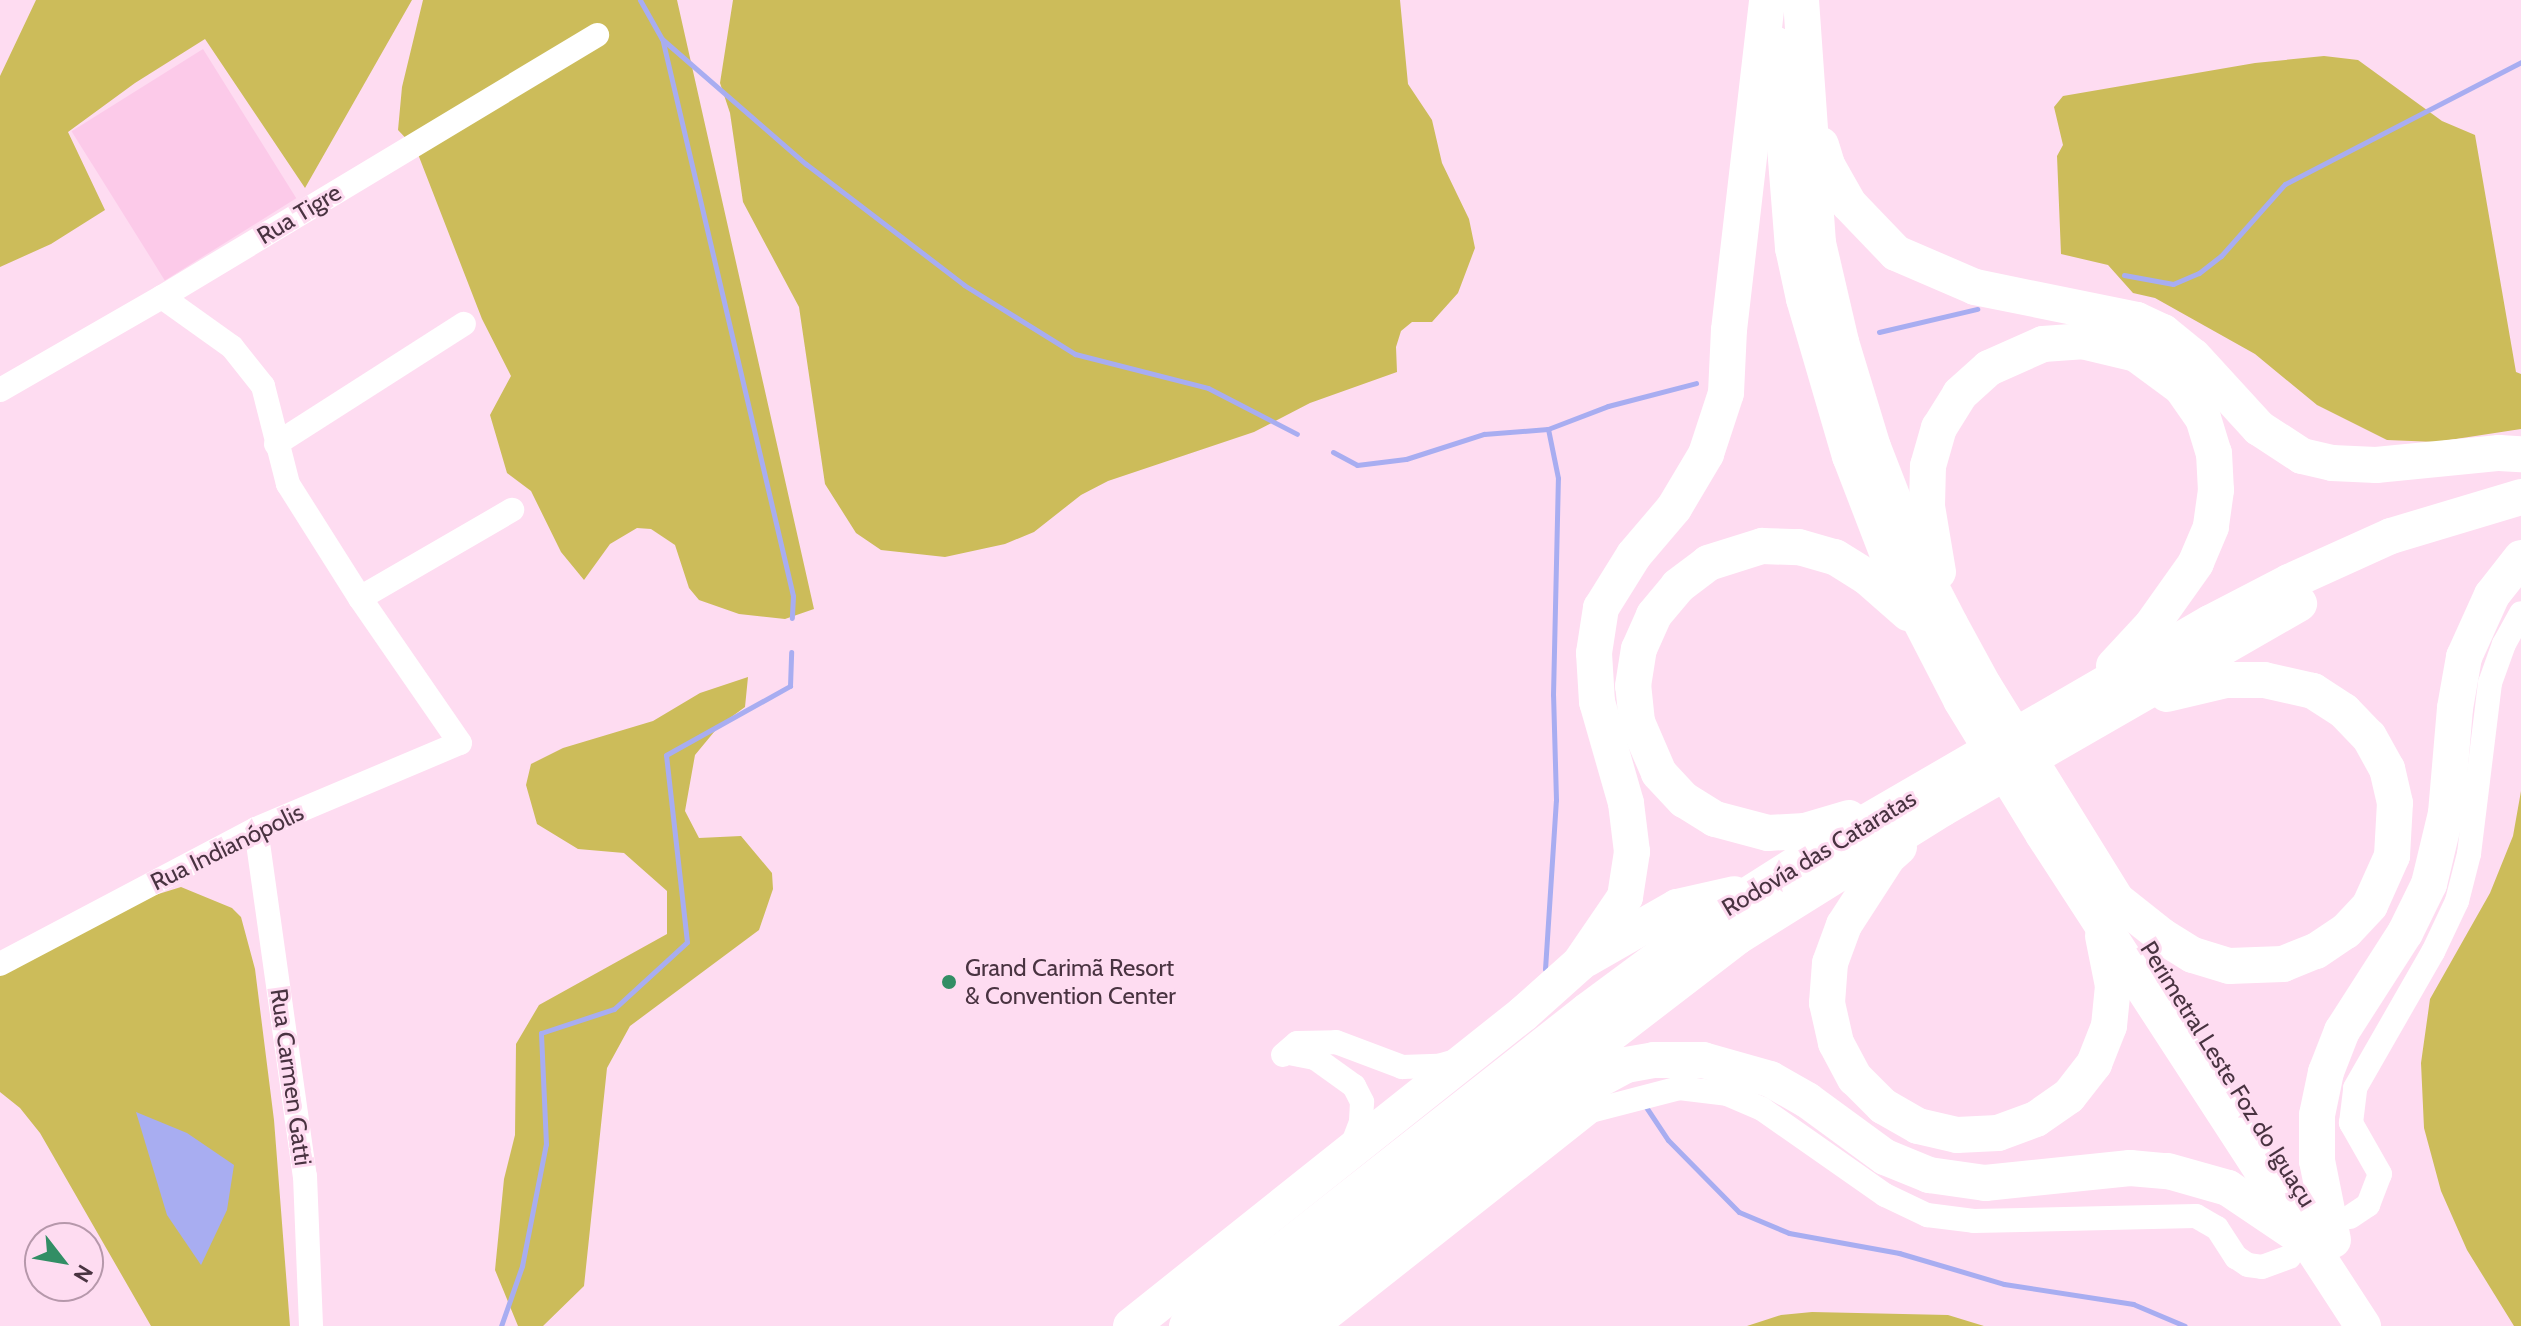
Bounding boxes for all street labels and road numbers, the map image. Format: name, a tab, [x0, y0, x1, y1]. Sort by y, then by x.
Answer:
street label: Rua Tigre	[252, 178, 346, 250]
street label: Rodovía das Cataratas	[1717, 784, 1921, 922]
street label: Rua Indianópolis	[146, 797, 308, 897]
street label: Perimetral Leste Foz do Iguaçu	[2134, 936, 2322, 1212]
street label: Rua Carmen Gatti	[264, 987, 318, 1167]

